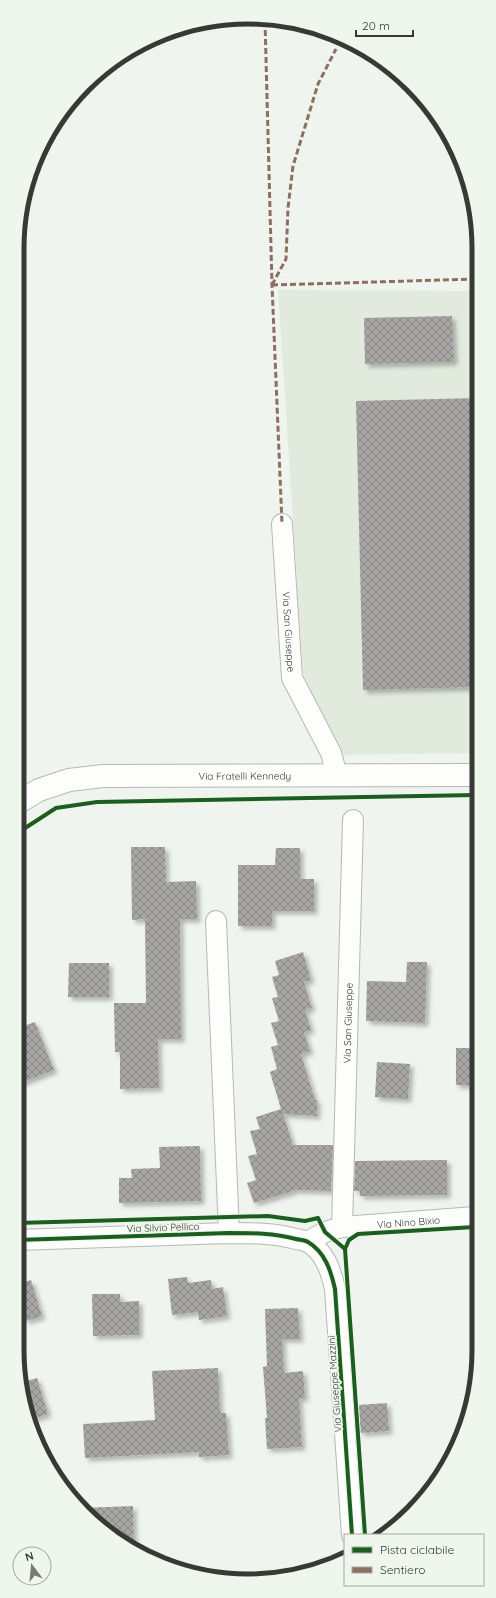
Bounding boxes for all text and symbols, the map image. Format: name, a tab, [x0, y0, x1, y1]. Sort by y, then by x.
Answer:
scale bar	[356, 12, 413, 38]
text: 20 m	[362, 18, 390, 33]
street label: Via San Giuseppe	[279, 591, 298, 673]
street label: Via Fratelli Kennedy	[198, 769, 291, 783]
street label: Via San Giuseppe	[340, 982, 356, 1064]
street label: Via Nino Bixio	[377, 1214, 441, 1231]
street label: Via Silvio Pellico	[126, 1220, 200, 1235]
street label: Via Giuseppe Mazzini	[325, 1335, 344, 1433]
legend	[344, 1534, 484, 1586]
text: Pista ciclabile	[380, 1542, 454, 1557]
north arrow	[12, 1546, 52, 1586]
text: N	[23, 1549, 35, 1564]
text: Sentiero	[380, 1562, 425, 1577]

